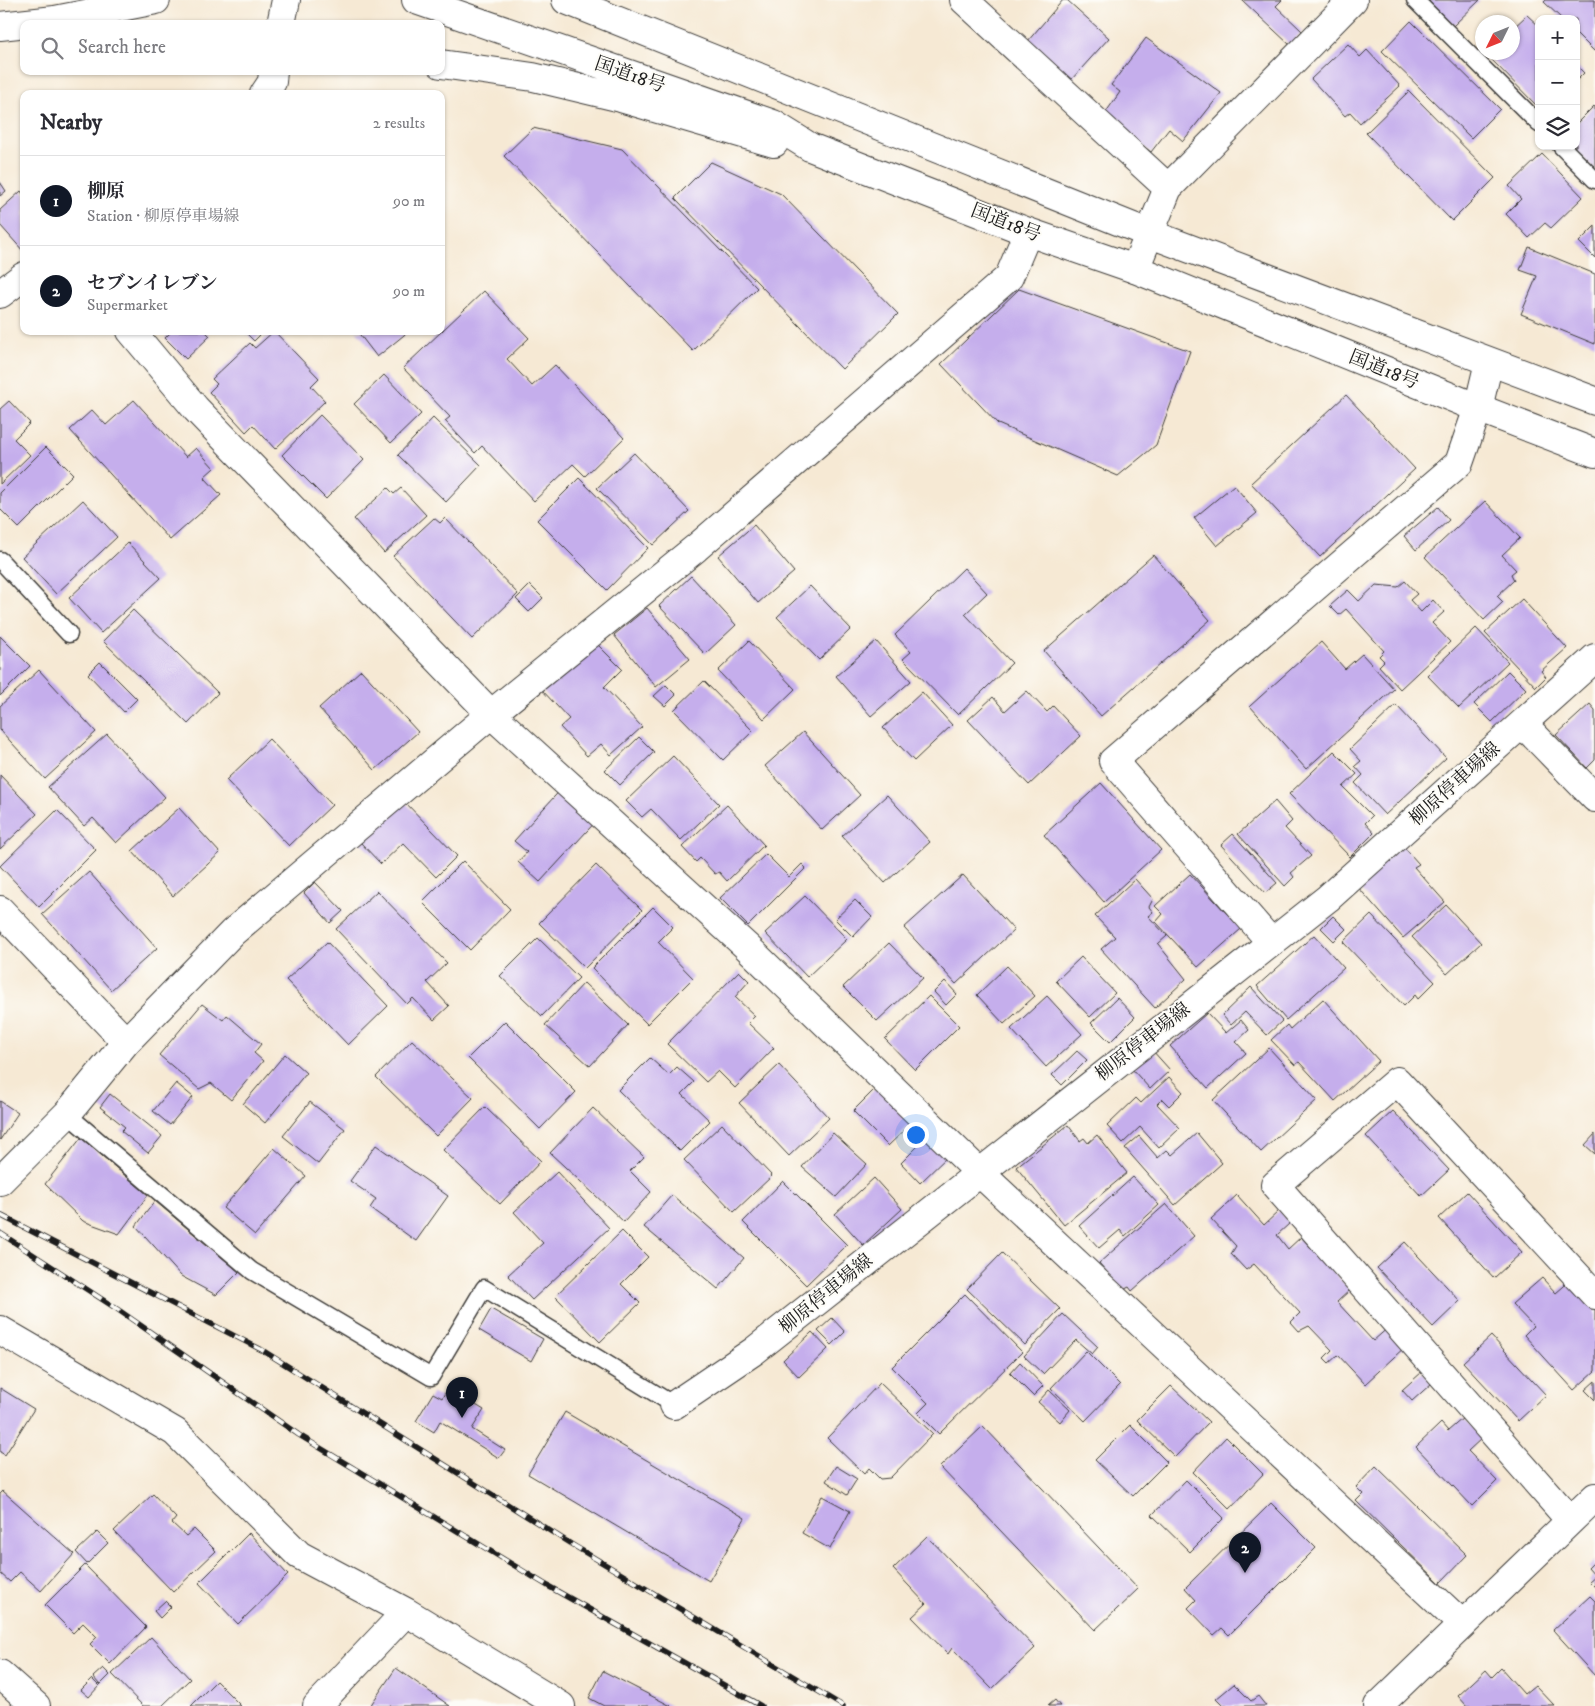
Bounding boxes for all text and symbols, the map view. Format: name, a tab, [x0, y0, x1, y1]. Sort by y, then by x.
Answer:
north arrow	[1475, 15, 1520, 60]
map controls	[1535, 15, 1580, 150]
button: +	[1535, 15, 1580, 60]
search box	[20, 20, 445, 75]
icon: search	[38, 34, 66, 62]
text: Search here	[78, 36, 166, 59]
street label: 国道18号	[592, 52, 668, 98]
button: −	[1535, 60, 1580, 105]
button: layers	[1535, 105, 1580, 150]
text: Nearby	[40, 110, 102, 136]
text: 2 results	[373, 113, 425, 133]
text: 柳原	[87, 180, 125, 203]
text: 1	[53, 191, 59, 211]
text: 90 m	[393, 191, 425, 211]
street label: 国道18号	[968, 199, 1044, 247]
text: Station · 柳原停車場線	[87, 206, 239, 226]
text: セブンイレブン	[87, 272, 218, 295]
text: 2	[52, 281, 60, 301]
text: 90 m	[393, 281, 425, 301]
text: Supermarket	[87, 295, 168, 315]
street label: 国道18号	[1346, 346, 1422, 394]
street label: 柳原停車場線	[1405, 737, 1505, 831]
street label: 柳原停車場線	[1091, 998, 1195, 1086]
your location	[903, 1122, 929, 1148]
street label: 柳原停車場線	[774, 1249, 878, 1339]
pin: 1	[446, 1377, 478, 1418]
pin: 2	[1229, 1532, 1261, 1573]

